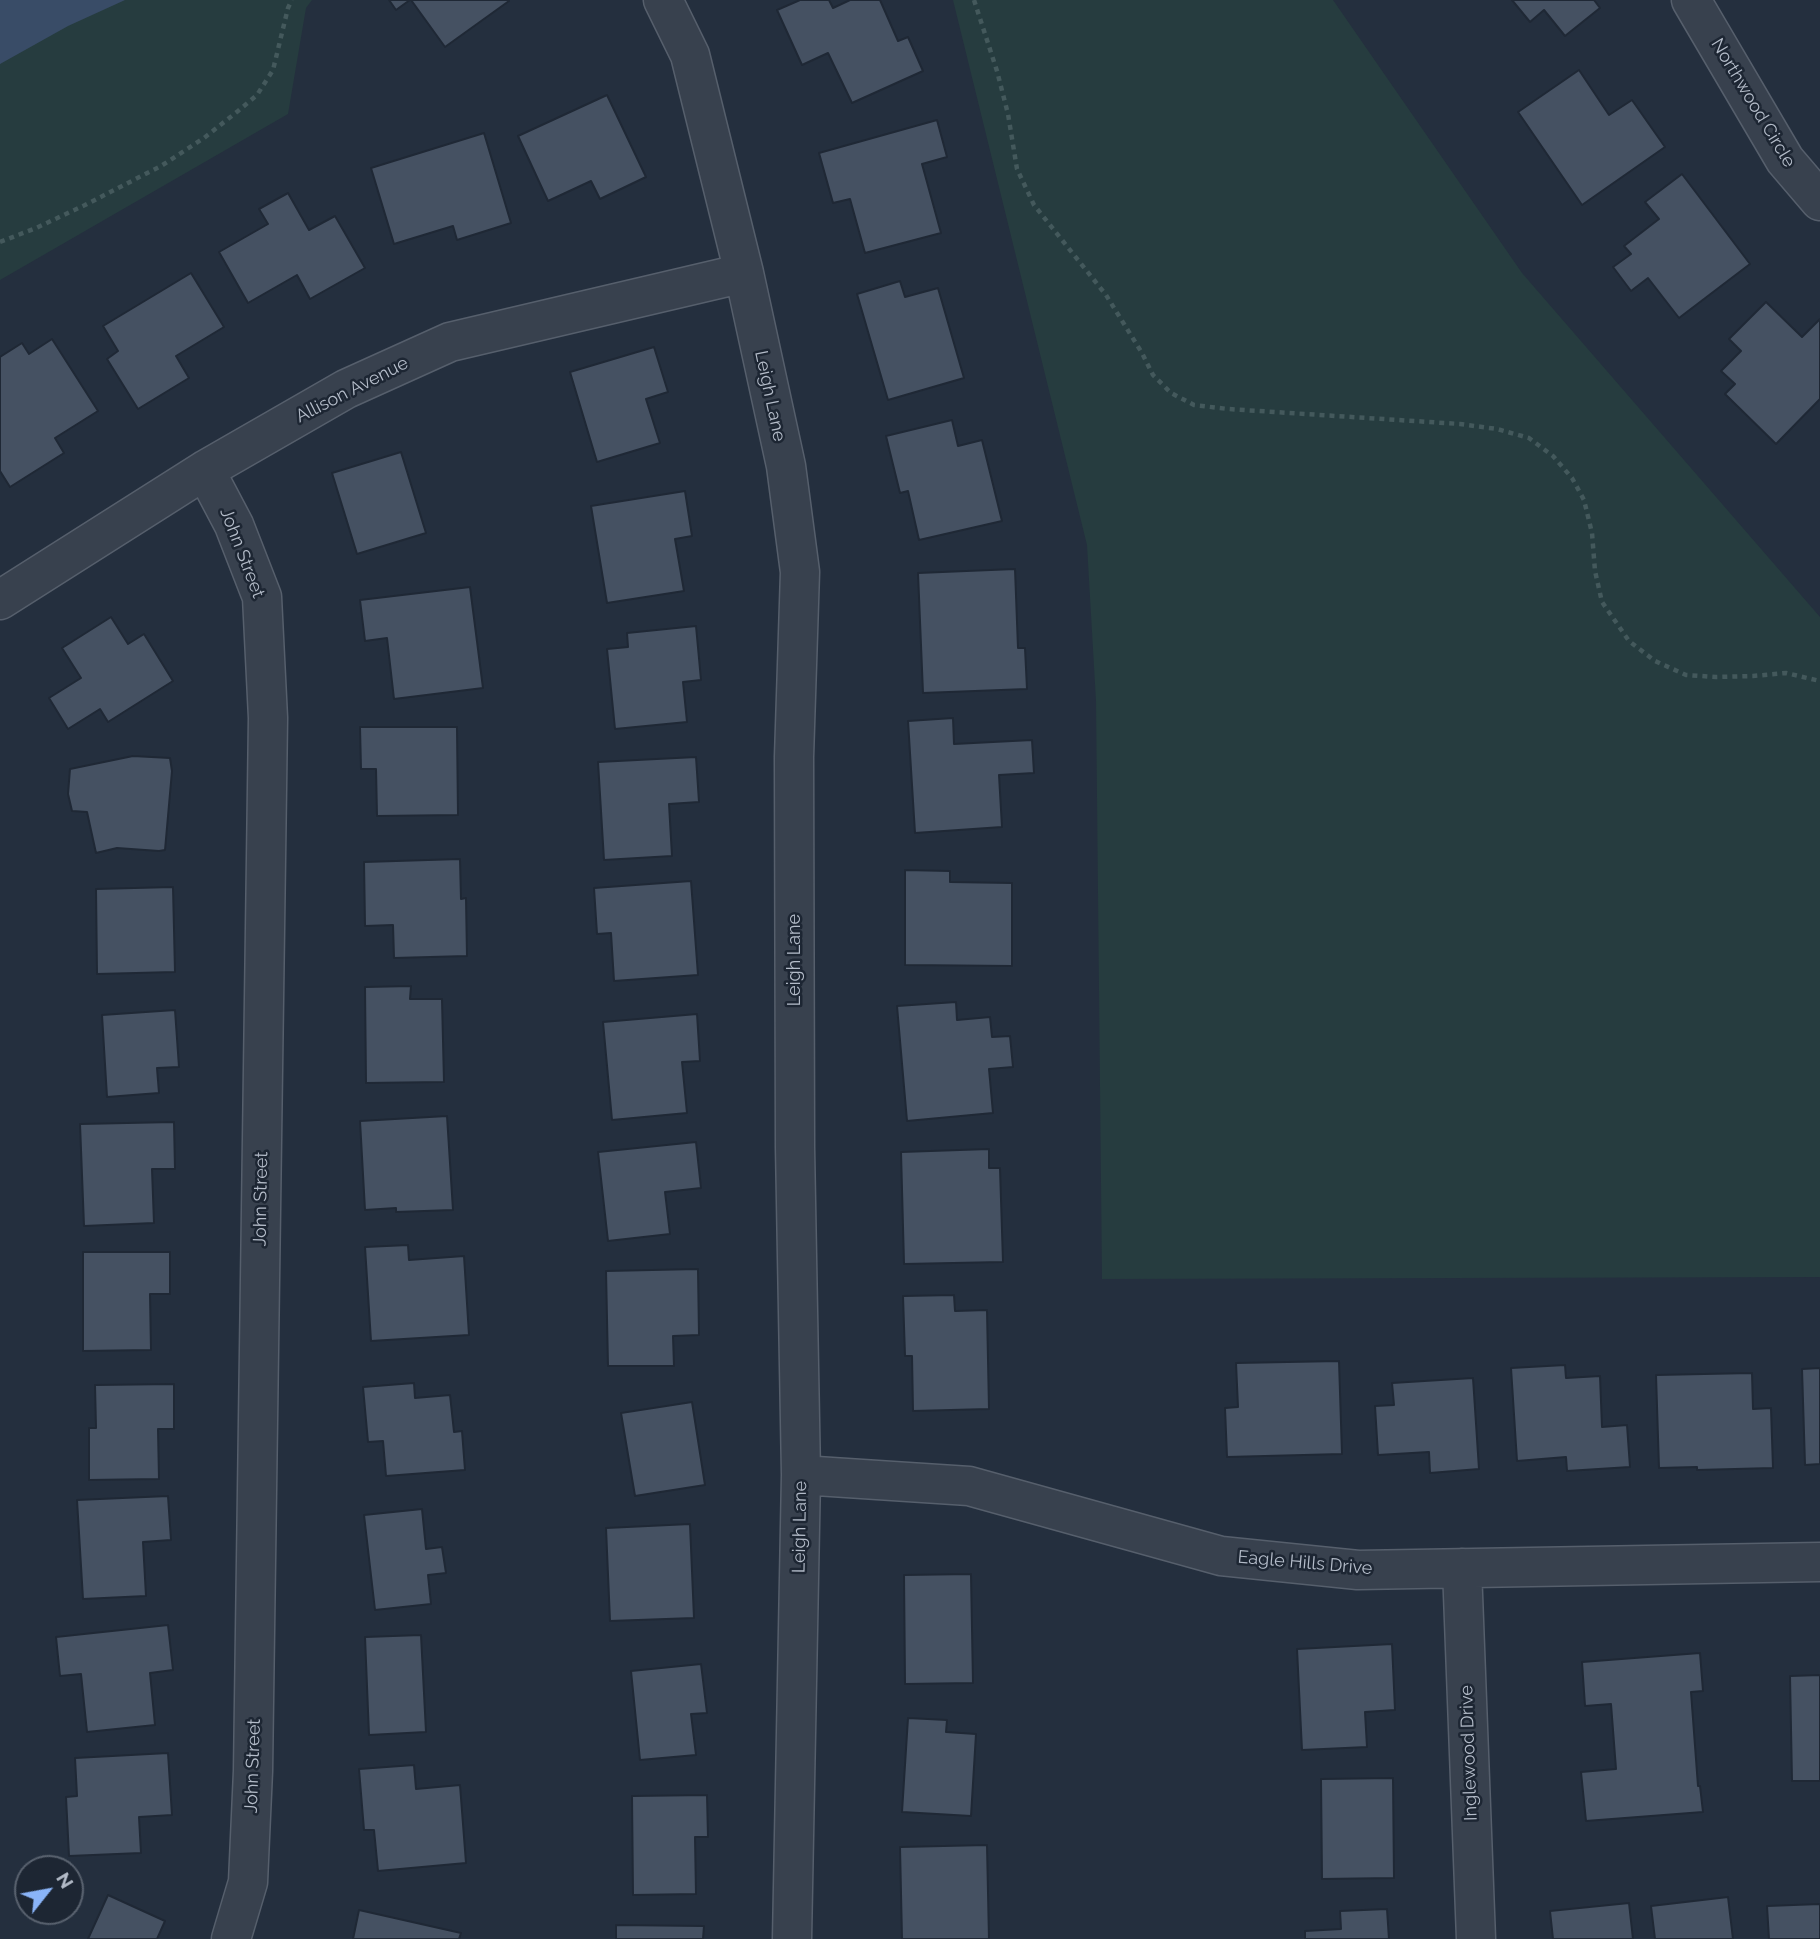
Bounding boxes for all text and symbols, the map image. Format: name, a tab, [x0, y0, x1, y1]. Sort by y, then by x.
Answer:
street label: Northwood Circle	[1706, 35, 1800, 171]
street label: Leigh Lane	[750, 349, 790, 443]
street label: Allison Avenue	[292, 352, 412, 428]
street label: John Street	[215, 505, 269, 601]
street label: Leigh Lane	[784, 914, 806, 1006]
street label: John Street	[249, 1151, 273, 1247]
street label: Leigh Lane	[788, 1481, 812, 1573]
street label: Eagle Hills Drive	[1237, 1546, 1373, 1580]
street label: Inglewood Drive	[1456, 1685, 1482, 1821]
street label: John Street	[241, 1718, 265, 1814]
north arrow	[14, 1855, 84, 1925]
text: N	[52, 1868, 78, 1892]

